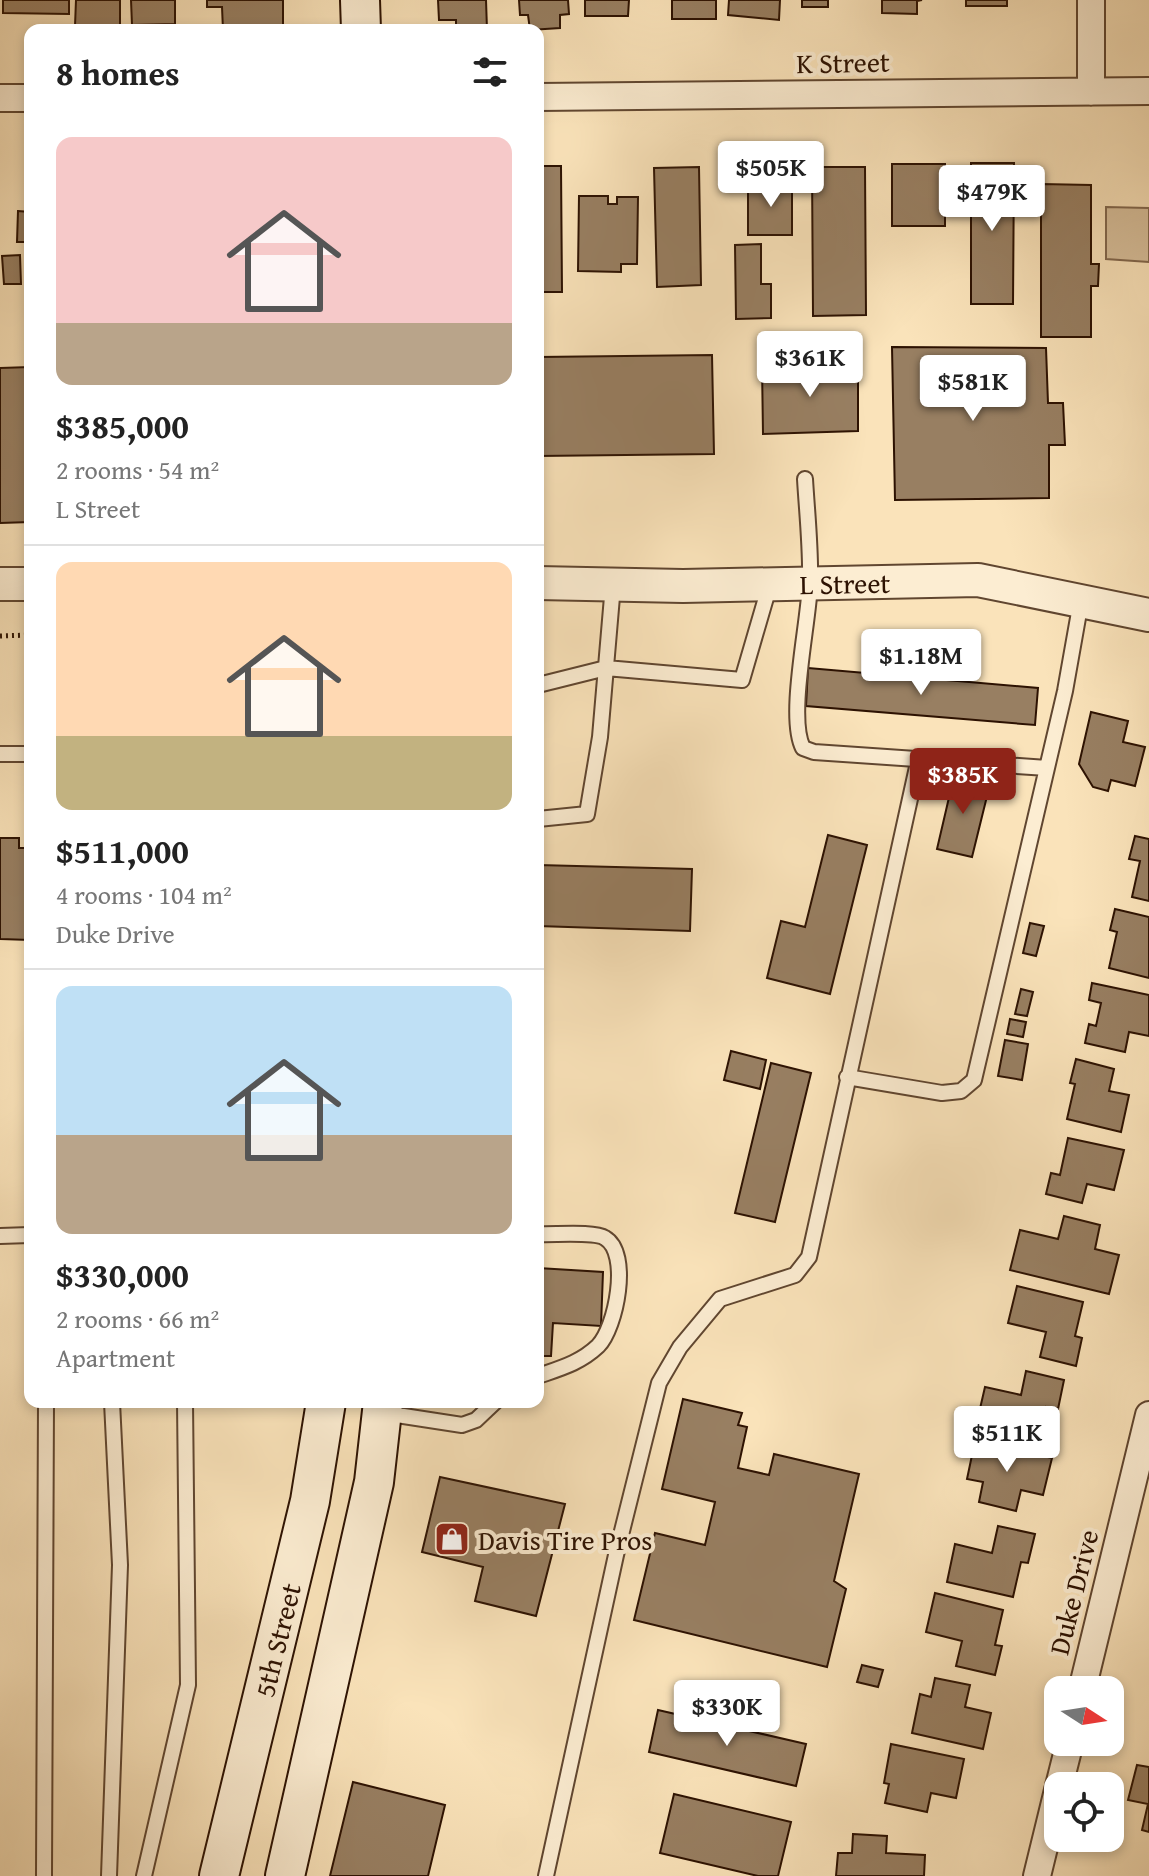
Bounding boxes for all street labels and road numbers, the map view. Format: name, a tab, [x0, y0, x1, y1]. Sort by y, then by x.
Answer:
street label: K Street	[796, 41, 890, 83]
street label: L Street	[799, 562, 891, 604]
street label: Duke Drive	[1038, 1525, 1108, 1659]
street label: 5th Street	[243, 1579, 311, 1701]

